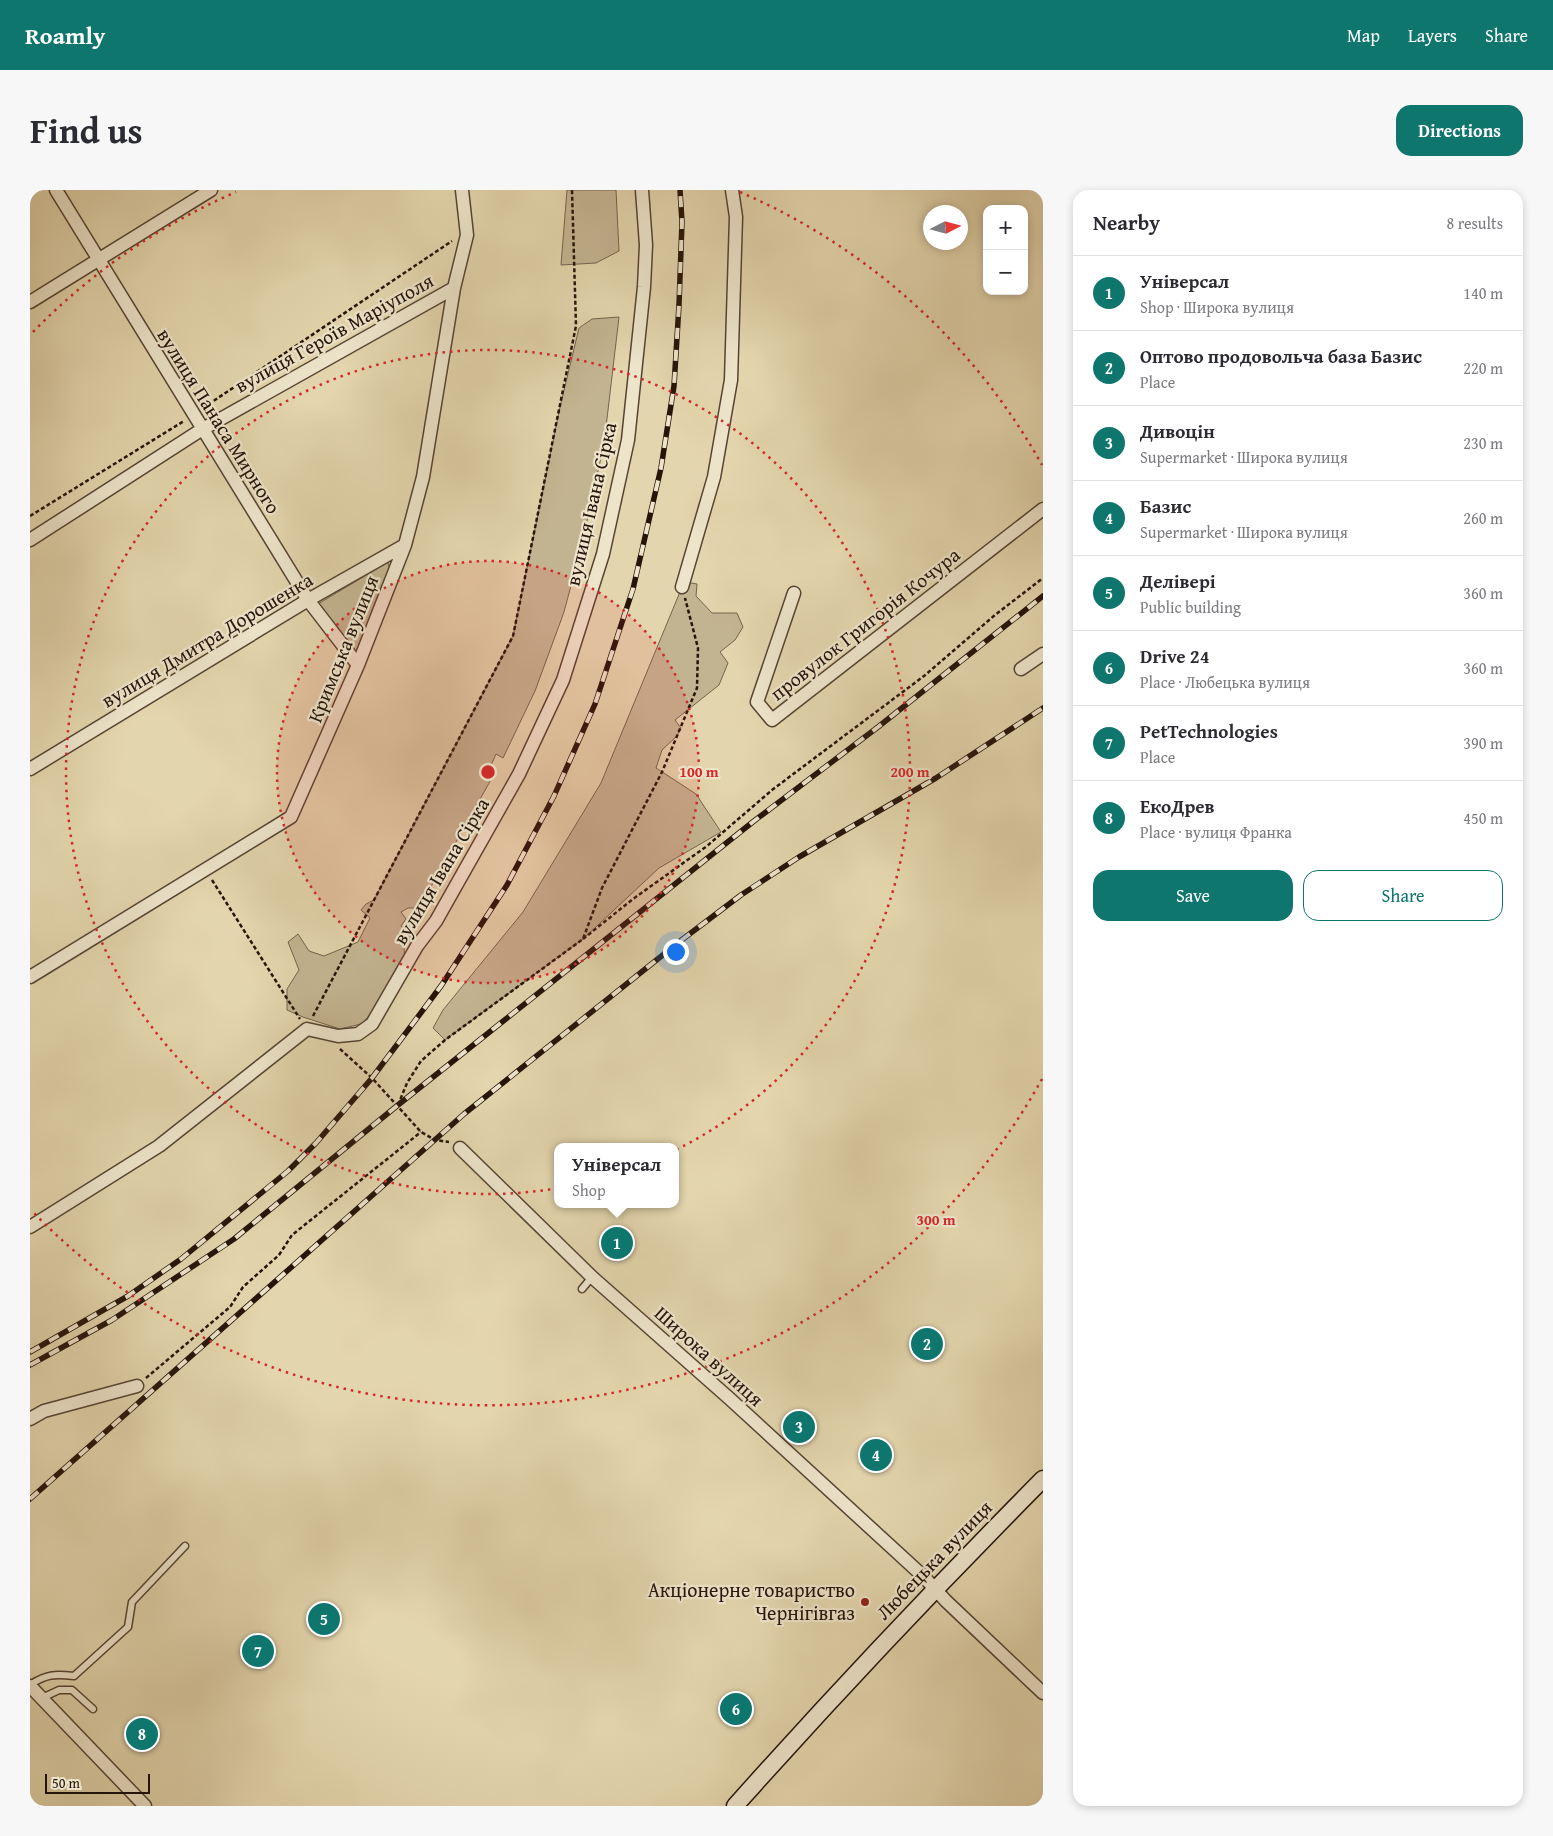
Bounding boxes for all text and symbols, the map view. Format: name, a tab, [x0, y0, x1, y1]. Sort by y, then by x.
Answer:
text: Roamly	[25, 18, 105, 53]
text: Map	[1347, 22, 1380, 49]
text: Layers	[1408, 22, 1457, 49]
text: Share	[1485, 22, 1528, 49]
text: Find us	[30, 105, 143, 156]
button: Directions	[1396, 105, 1523, 156]
north arrow	[923, 205, 968, 250]
map controls	[983, 205, 1028, 295]
button: +	[983, 205, 1028, 250]
text: Nearby	[1093, 207, 1160, 238]
text: 8 results	[1446, 211, 1503, 235]
button: −	[983, 250, 1028, 295]
street label: вулиця Героїв Маріуполя	[229, 266, 439, 399]
text: Універсал	[1140, 267, 1229, 295]
text: 1	[1105, 281, 1113, 305]
text: 140 m	[1463, 281, 1503, 305]
text: Shop · Широка вулиця	[1140, 295, 1294, 319]
street label: вулиця Панаса Мирного	[150, 322, 288, 519]
text: Оптово продовольча база Базис	[1140, 342, 1422, 370]
text: 2	[1105, 356, 1113, 380]
text: 220 m	[1463, 356, 1503, 380]
text: Place	[1140, 370, 1175, 394]
text: Дивоцін	[1140, 417, 1215, 445]
street label: вулиця Івана Сірка	[558, 419, 624, 589]
text: 3	[1105, 431, 1113, 455]
text: 230 m	[1463, 431, 1503, 455]
text: Supermarket · Широка вулиця	[1140, 445, 1348, 469]
text: Базис	[1140, 492, 1191, 520]
text: 4	[1105, 506, 1113, 530]
text: 260 m	[1463, 506, 1503, 530]
text: Supermarket · Широка вулиця	[1140, 520, 1348, 544]
street label: провулок Григорія Кочура	[764, 540, 966, 707]
street label: вулиця Дмитра Дорошенка	[95, 565, 318, 714]
text: Делівері	[1140, 567, 1216, 595]
street label: Кримська вулиця	[300, 571, 385, 727]
text: 5	[1105, 581, 1113, 605]
text: 360 m	[1463, 581, 1503, 605]
text: Public building	[1140, 595, 1241, 619]
text: Drive 24	[1140, 642, 1210, 670]
text: 6	[1105, 656, 1113, 680]
text: 360 m	[1463, 656, 1503, 680]
text: Place · Любецька вулиця	[1140, 670, 1310, 694]
text: PetTechnologies	[1140, 717, 1278, 745]
text: 7	[1105, 731, 1113, 755]
text: 390 m	[1463, 731, 1503, 755]
text: Place	[1140, 745, 1175, 769]
text: 100 m	[679, 761, 719, 782]
text: 200 m	[890, 761, 930, 782]
centre of rings	[479, 763, 497, 781]
street label: вулиця Івана Сірка	[385, 791, 496, 950]
text: ЕкоДрев	[1140, 792, 1215, 820]
text: 8	[1105, 806, 1113, 830]
text: 450 m	[1463, 806, 1503, 830]
text: Place · вулиця Франка	[1140, 820, 1292, 844]
button: Save	[1093, 870, 1293, 921]
button: Share	[1303, 870, 1503, 921]
your location	[663, 939, 689, 965]
popup	[554, 1143, 679, 1208]
text: Універсал	[572, 1150, 661, 1178]
text: Shop	[572, 1178, 606, 1202]
text: 300 m	[916, 1209, 956, 1230]
pin: 1	[601, 1224, 633, 1262]
street label: Широка вулиця	[648, 1299, 770, 1413]
pin: 2	[911, 1325, 943, 1363]
pin: 3	[783, 1408, 815, 1446]
pin: 4	[860, 1436, 892, 1474]
street label: Любецька вулиця	[869, 1493, 998, 1626]
place label: Акціонерне товариство Чернігівгаз	[648, 1575, 855, 1627]
marker: Акціонерне товариство Чернігівгаз	[859, 1596, 871, 1608]
pin: 5	[308, 1600, 340, 1638]
pin: 7	[242, 1632, 274, 1670]
pin: 6	[720, 1690, 752, 1728]
pin: 8	[126, 1715, 158, 1753]
scale bar	[45, 1771, 150, 1794]
text: 50 m	[52, 1773, 80, 1793]

